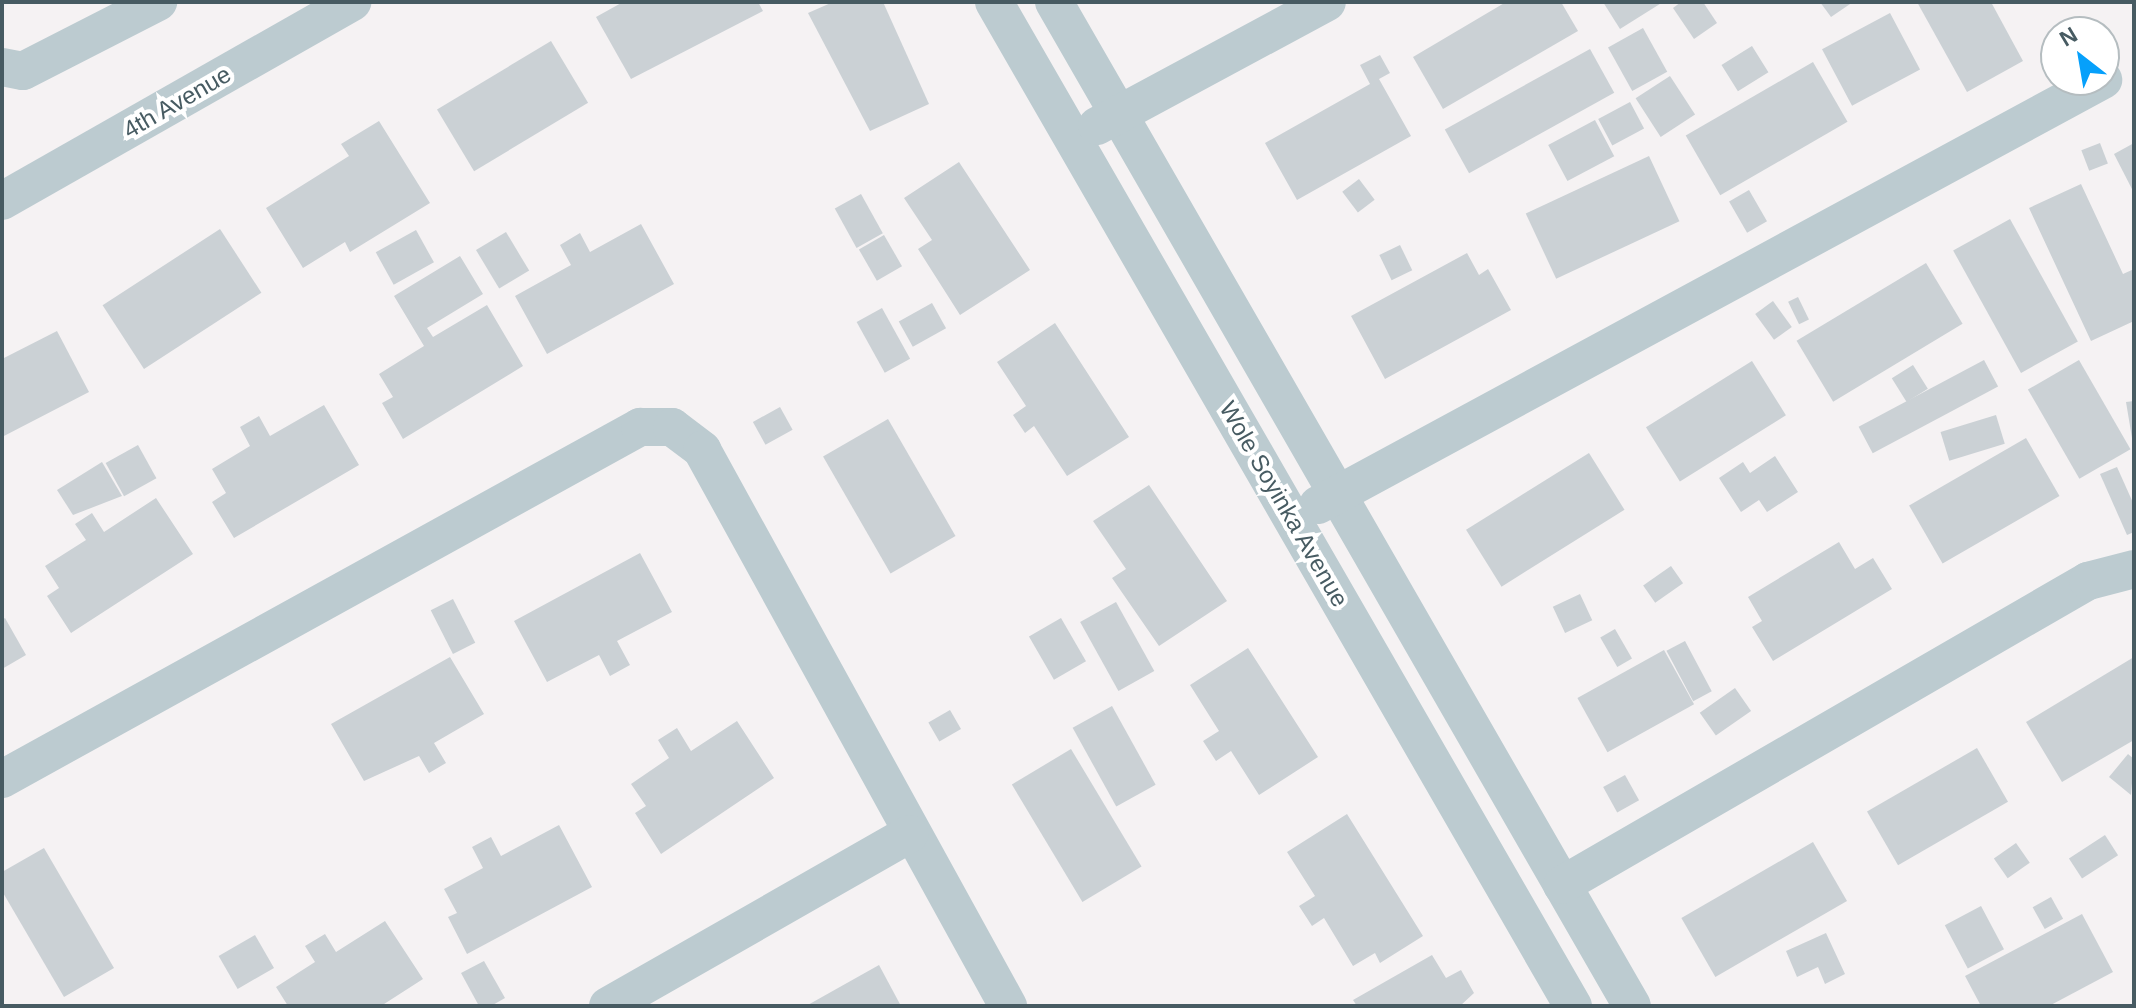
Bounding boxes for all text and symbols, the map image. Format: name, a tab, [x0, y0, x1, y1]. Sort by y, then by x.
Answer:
north arrow	[2040, 16, 2120, 96]
text: N	[2055, 22, 2082, 52]
street label: 4th Avenue	[117, 59, 237, 145]
street label: Wole Soyinka Avenue	[1213, 396, 1355, 612]

